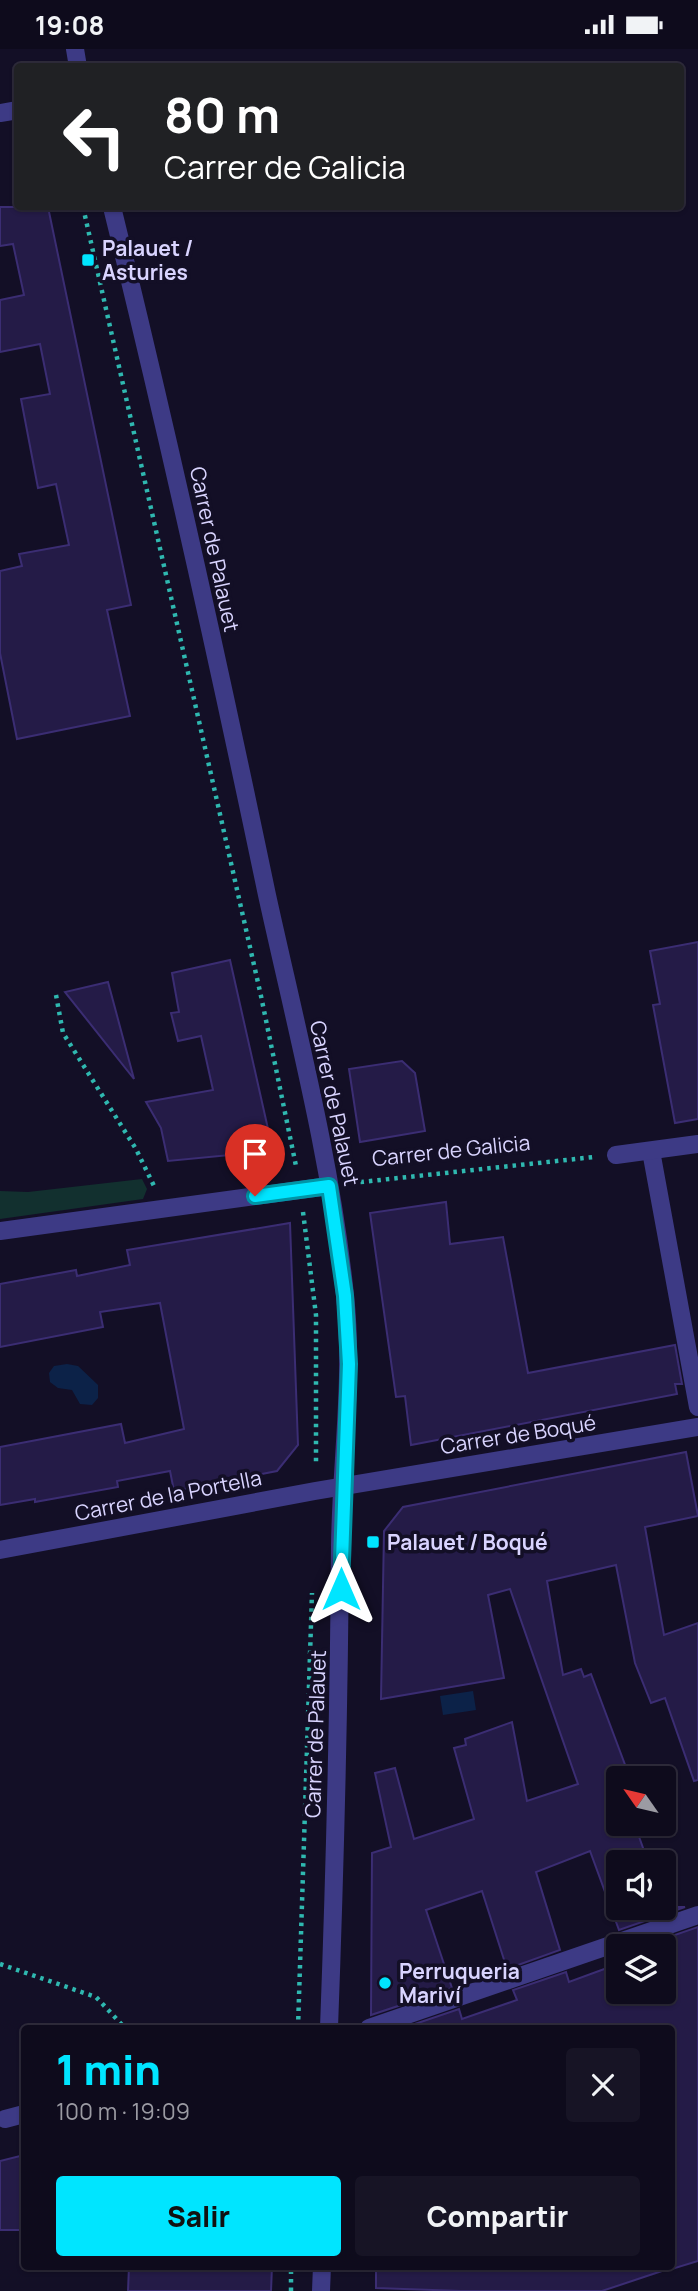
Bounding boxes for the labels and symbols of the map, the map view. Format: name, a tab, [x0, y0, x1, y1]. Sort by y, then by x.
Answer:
place label: Palauet / Asturies	[102, 234, 193, 286]
marker: Palauet / Asturies	[80, 252, 96, 268]
street label: Carrer de Palauet	[184, 464, 246, 634]
street label: Carrer de Palauet	[304, 1018, 366, 1188]
pin	[225, 1124, 285, 1196]
street label: Carrer de Galicia	[371, 1128, 531, 1172]
street label: Carrer de Boqué	[438, 1408, 598, 1460]
street label: Carrer de la Portella	[72, 1463, 264, 1527]
place label: Palauet / Boqué	[387, 1528, 548, 1556]
marker: Palauet / Boqué	[365, 1534, 381, 1550]
position arrow	[304, 1552, 378, 1626]
street label: Carrer de Palauet	[298, 1649, 332, 1819]
north arrow	[606, 1766, 676, 1836]
place label: Perruqueria Mariví	[399, 1957, 520, 2009]
marker: Perruqueria Mariví	[377, 1975, 393, 1991]

